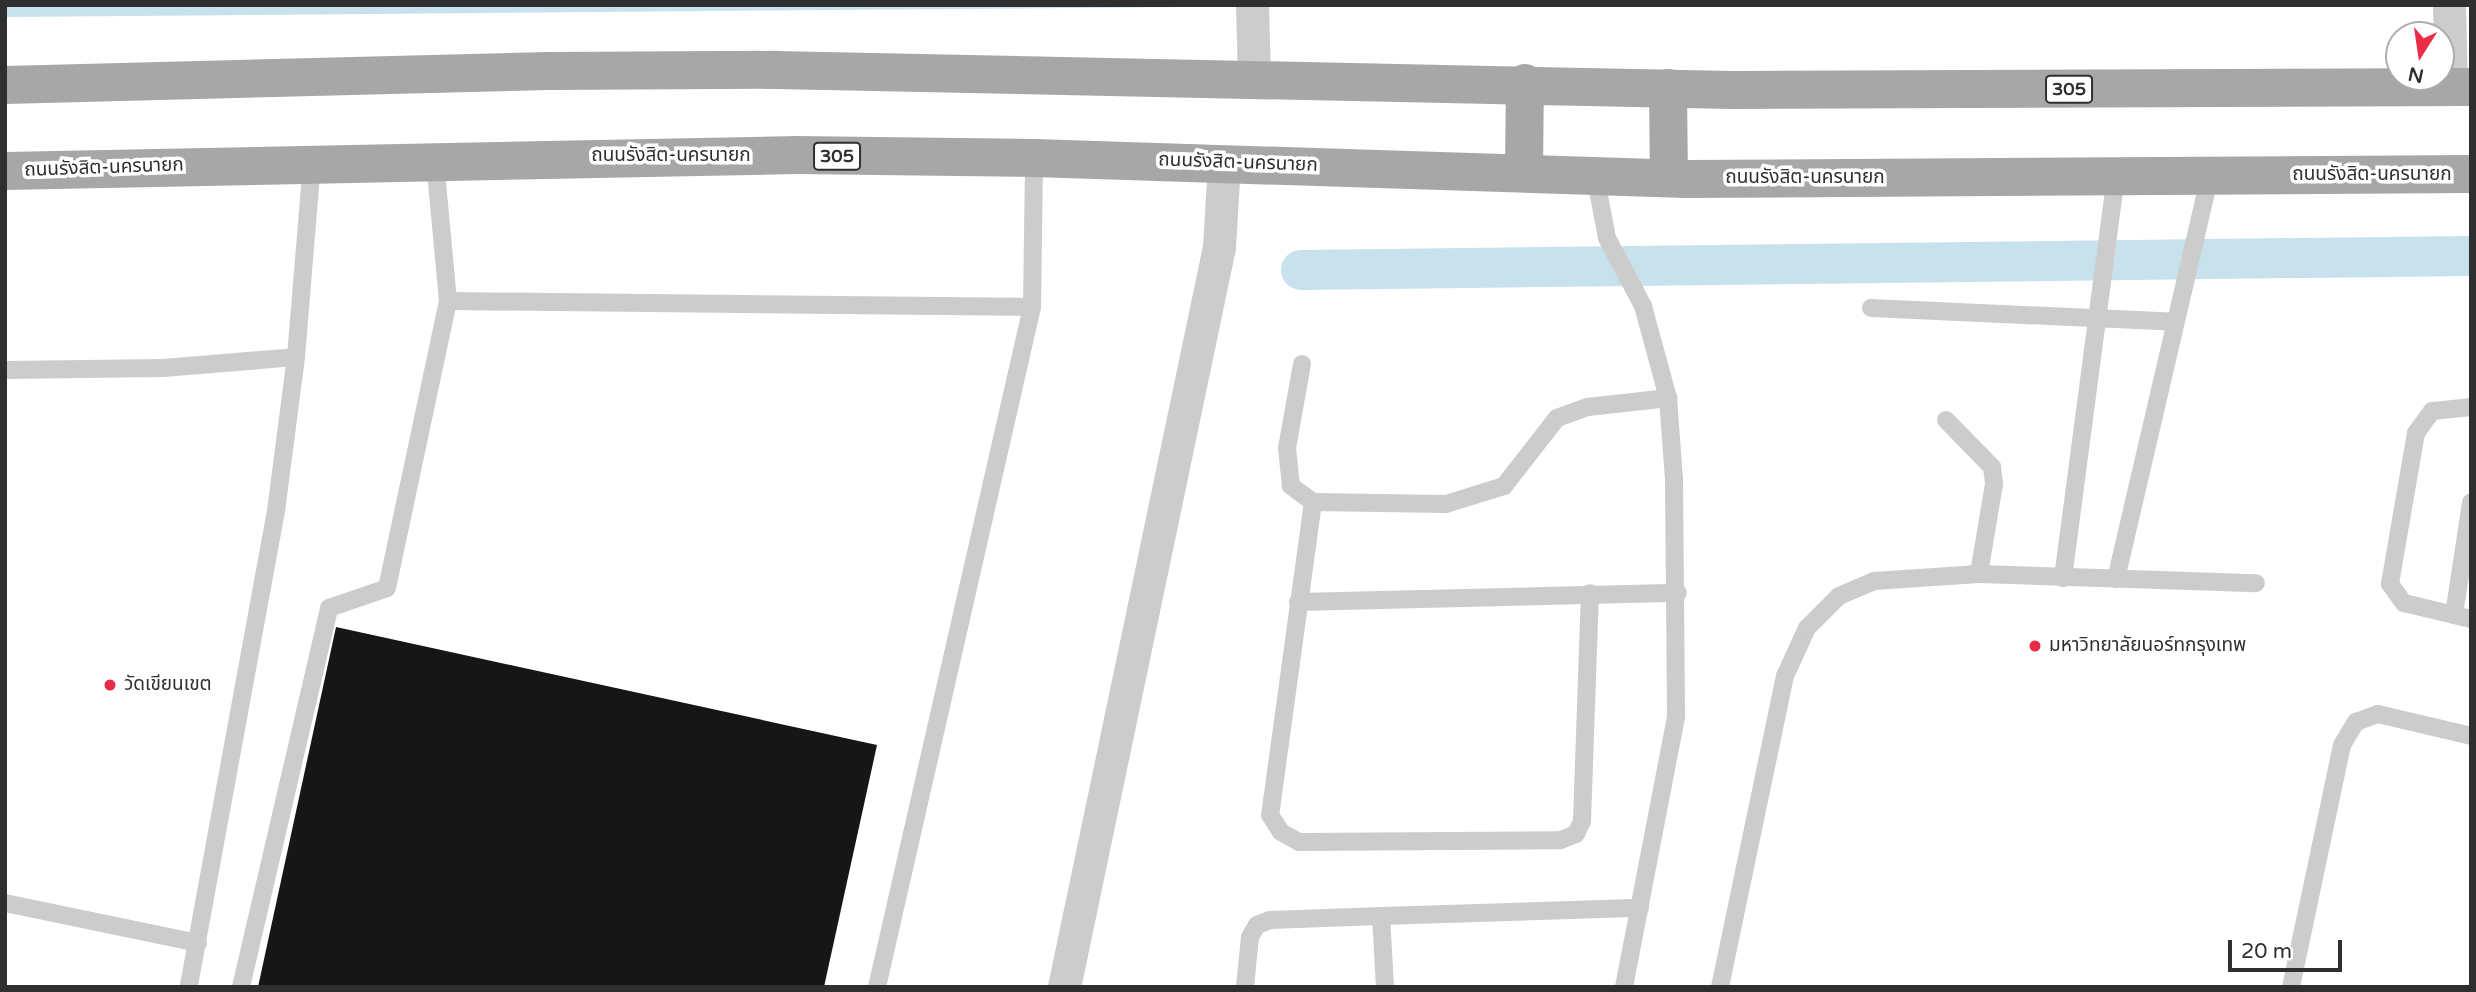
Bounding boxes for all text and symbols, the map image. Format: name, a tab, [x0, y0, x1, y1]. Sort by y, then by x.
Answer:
north arrow	[2385, 21, 2455, 91]
text: N	[2406, 62, 2426, 87]
road number: 305	[2044, 74, 2094, 104]
road number: 305	[812, 141, 862, 170]
street label: ถนนรังสิต-นครนายก	[591, 145, 751, 167]
street label: ถนนรังสิต-นครนายก	[1158, 149, 1318, 177]
street label: ถนนรังสิต-นครนายก	[24, 154, 184, 182]
street label: ถนนรังสิต-นครนายก	[2292, 164, 2452, 186]
street label: ถนนรังสิต-นครนายก	[1725, 167, 1885, 189]
place label: มหาวิทยาลัยนอร์ทกรุงเทพ	[2049, 635, 2246, 657]
marker: มหาวิทยาลัยนอร์ทกรุงเทพ	[2027, 638, 2043, 654]
place label: วัดเขียนเขต	[124, 674, 212, 696]
marker: วัดเขียนเขต	[102, 677, 118, 693]
scale bar	[2231, 926, 2345, 970]
text: 20 m	[2241, 939, 2292, 964]

